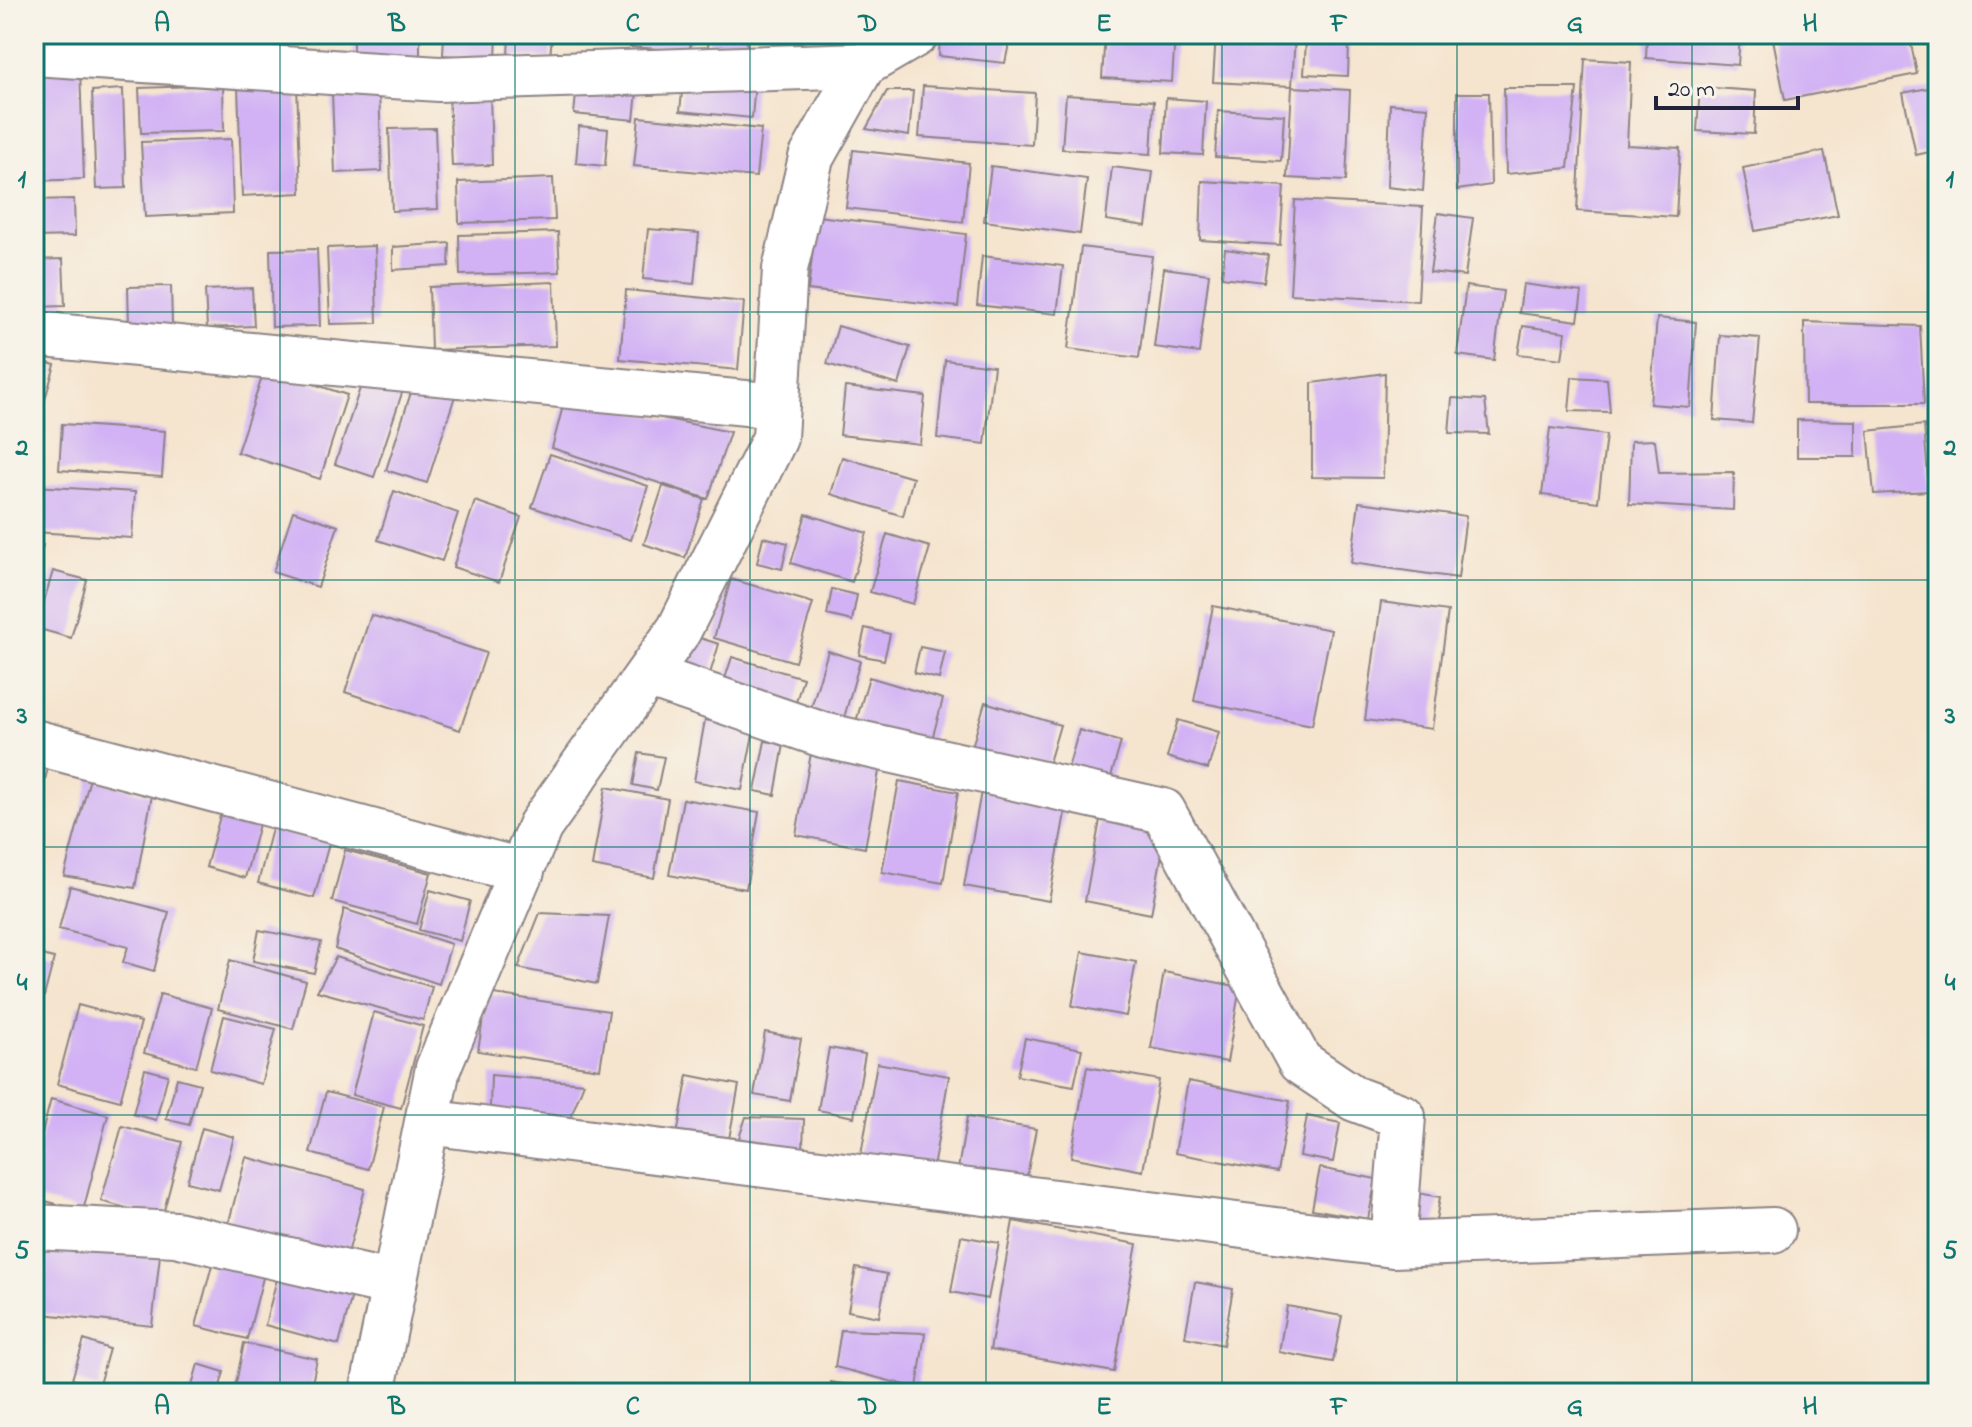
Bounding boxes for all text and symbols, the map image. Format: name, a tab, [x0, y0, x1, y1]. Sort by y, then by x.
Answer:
text: A	[154, 6, 170, 44]
text: B	[387, 6, 406, 44]
text: C	[626, 6, 640, 44]
text: D	[857, 6, 878, 44]
text: E	[1096, 6, 1112, 44]
text: F	[1329, 6, 1348, 44]
text: G	[1567, 6, 1583, 44]
text: H	[1802, 6, 1818, 44]
scale bar	[1656, 60, 1798, 110]
text: 20 m	[1668, 73, 1715, 108]
text: 1	[18, 162, 27, 200]
text: 1	[1946, 162, 1955, 200]
text: 2	[15, 430, 29, 468]
text: 2	[1943, 430, 1957, 468]
text: 3	[16, 698, 28, 736]
text: 3	[1944, 698, 1956, 736]
text: 4	[17, 965, 28, 1003]
text: 4	[1945, 965, 1956, 1003]
text: 5	[15, 1233, 30, 1271]
text: 5	[1943, 1233, 1958, 1271]
text: A	[154, 1389, 170, 1427]
text: B	[387, 1389, 406, 1427]
text: C	[626, 1389, 640, 1427]
text: D	[857, 1389, 878, 1427]
text: E	[1096, 1389, 1112, 1427]
text: F	[1329, 1389, 1348, 1427]
text: G	[1567, 1389, 1583, 1427]
text: H	[1802, 1389, 1818, 1427]

